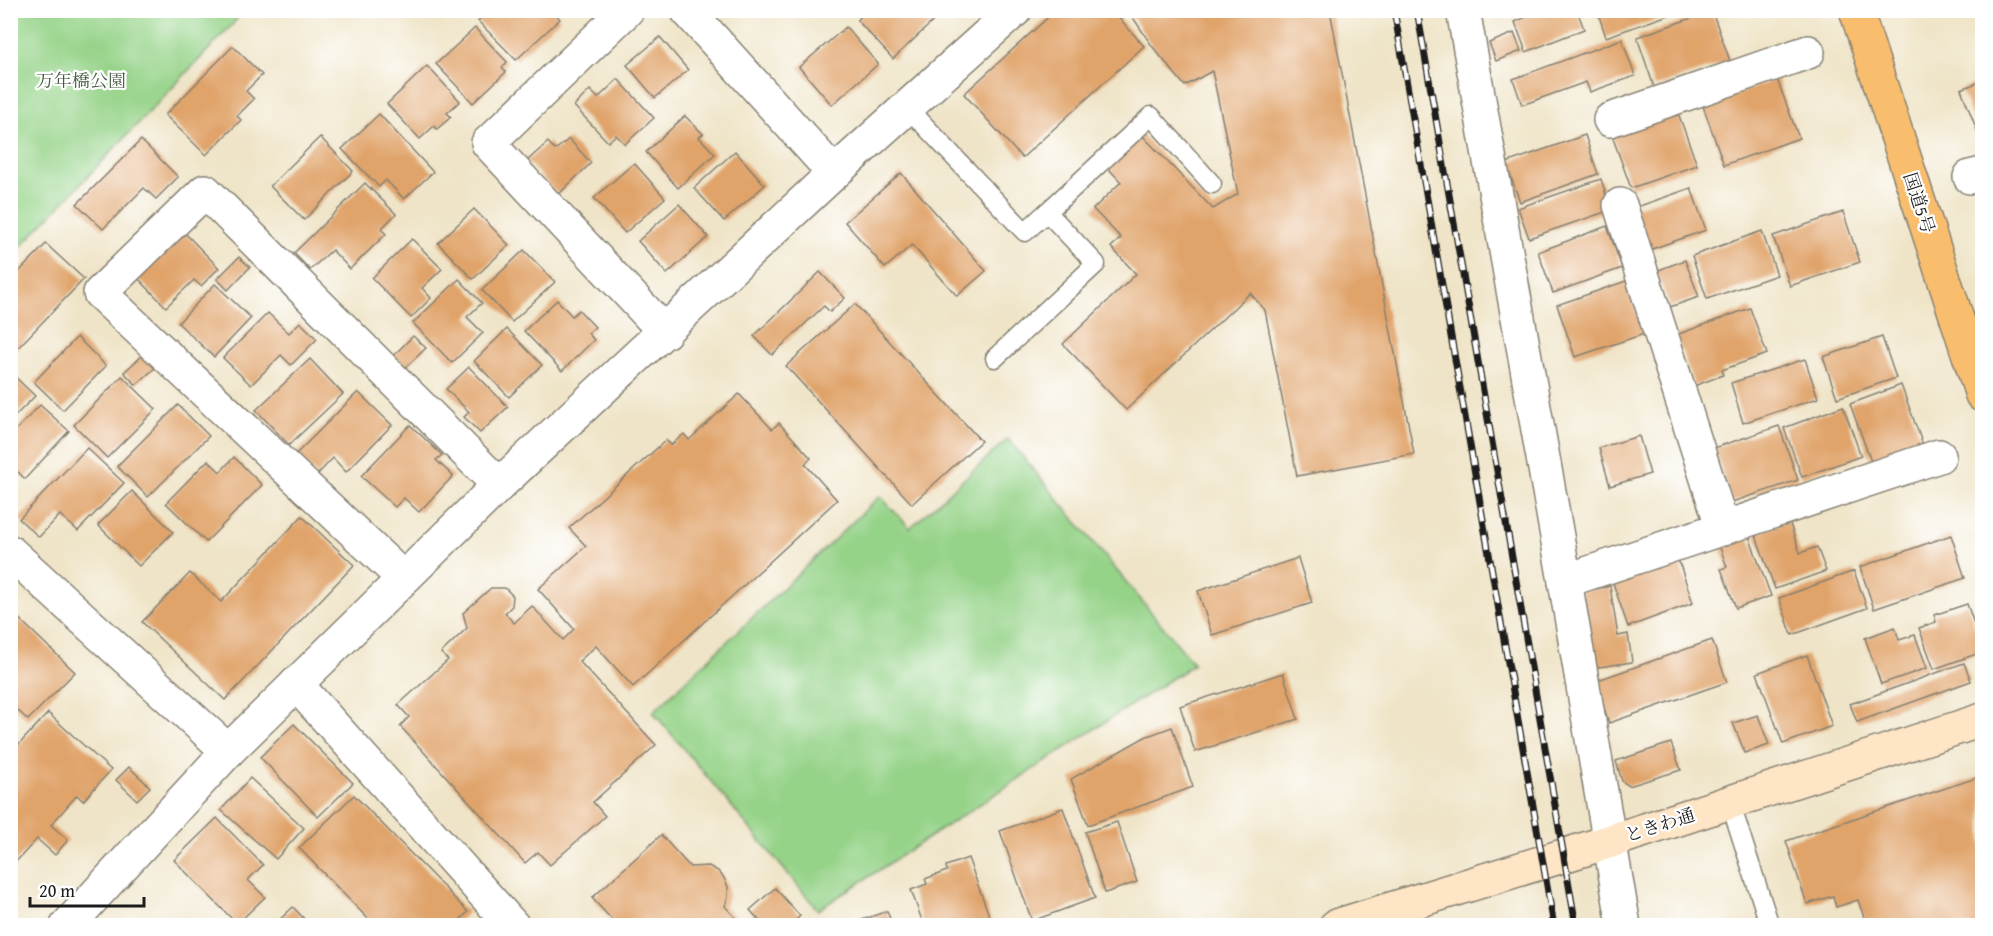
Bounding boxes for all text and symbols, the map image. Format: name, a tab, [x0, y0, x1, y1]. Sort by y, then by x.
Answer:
park label: 万年橋公園	[36, 67, 126, 94]
street label: 国道5号	[1897, 169, 1942, 237]
street label: ときわ通	[1621, 801, 1698, 848]
scale bar	[30, 870, 144, 908]
text: 20 m	[39, 877, 75, 904]

